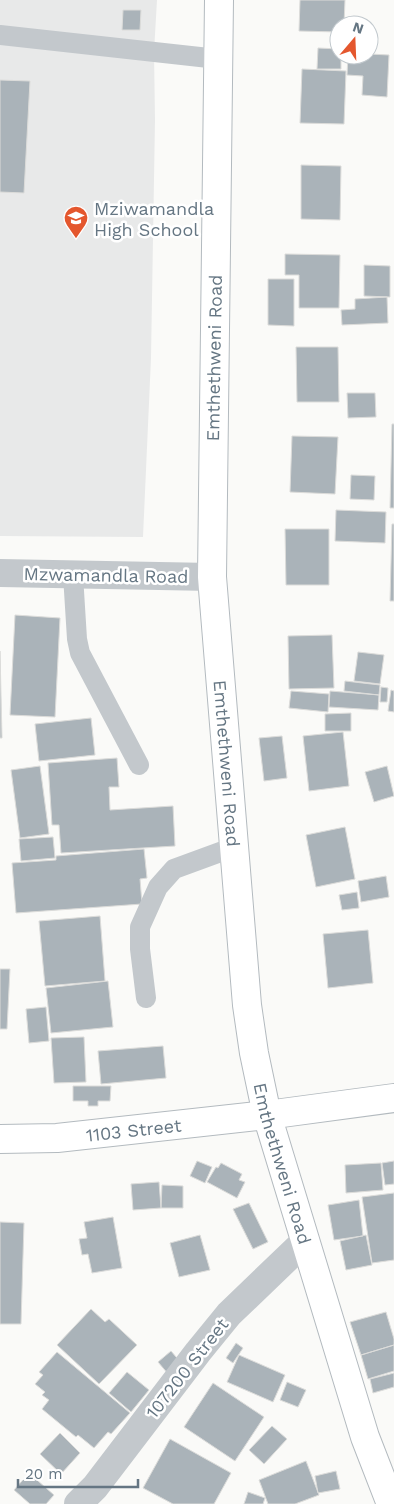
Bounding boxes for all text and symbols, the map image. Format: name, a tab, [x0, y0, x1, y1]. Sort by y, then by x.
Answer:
north arrow	[329, 15, 379, 65]
text: N	[351, 18, 366, 37]
place label: Mziwamandla High School	[94, 198, 214, 240]
school or university icon: Mziwamandla High School	[63, 205, 89, 239]
street label: Emthethweni Road	[202, 274, 226, 442]
street label: Mzwamandla Road	[23, 563, 189, 587]
street label: Emthethweni Road	[210, 679, 245, 847]
street label: Emthethweni Road	[250, 1081, 316, 1246]
street label: 1103 Street	[85, 1114, 183, 1145]
street label: 107200 Street	[141, 1313, 233, 1422]
scale bar	[18, 1456, 138, 1488]
text: 20 m	[25, 1465, 63, 1483]

